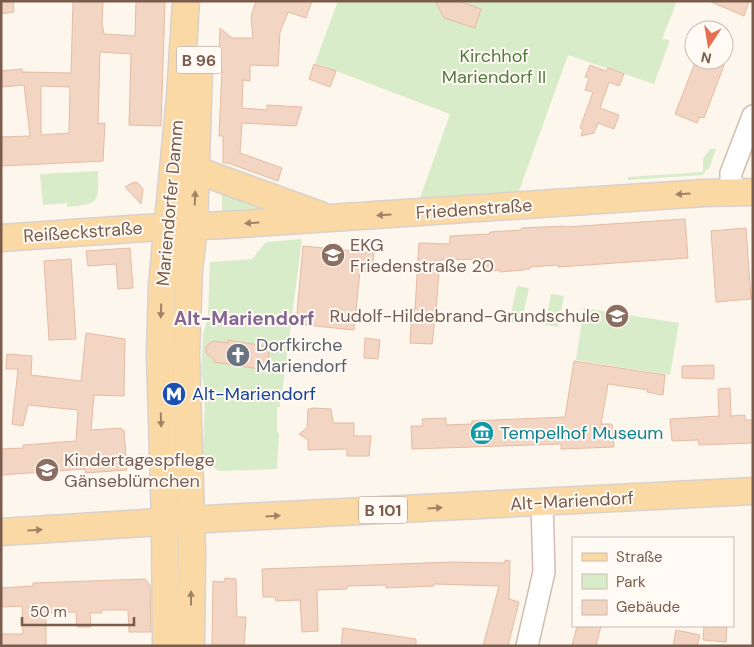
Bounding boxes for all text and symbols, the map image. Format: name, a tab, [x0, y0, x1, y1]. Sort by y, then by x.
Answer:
north arrow	[684, 20, 734, 70]
park label: Kirchhof Mariendorf II	[442, 44, 546, 89]
road number: B 96	[176, 46, 222, 74]
text: N	[699, 48, 713, 68]
street label: Mariendorfer Damm	[151, 119, 189, 287]
one-way arrow	[192, 190, 200, 206]
one-way arrow	[675, 191, 691, 199]
street label: Friedenstraße	[415, 193, 533, 225]
one-way arrow	[375, 211, 391, 219]
street label: Reißeckstraße	[23, 216, 143, 248]
one-way arrow	[243, 220, 259, 228]
place label: EKG Friedenstraße 20	[350, 233, 494, 278]
school or university icon: EKG Friedenstraße 20	[320, 242, 346, 268]
one-way arrow	[157, 303, 165, 319]
school or university icon: Rudolf-Hildebrand-Grundschule	[604, 303, 630, 329]
place label: Rudolf-Hildebrand-Grundschule	[330, 304, 600, 328]
district label: Alt-Mariendorf	[174, 306, 314, 331]
place label: Dorfkirche Mariendorf	[256, 333, 347, 378]
church icon: Dorfkirche Mariendorf	[225, 342, 251, 368]
metro station icon: Alt-Mariendorf	[161, 381, 187, 407]
place label: Alt-Mariendorf	[192, 382, 316, 406]
one-way arrow	[157, 412, 165, 428]
museum icon: Tempelhof Museum	[469, 420, 495, 446]
place label: Tempelhof Museum	[500, 421, 663, 445]
place label: Kindertagespflege Gänseblümchen	[64, 448, 215, 493]
school or university icon: Kindertagespflege Gänseblümchen	[34, 457, 60, 483]
street label: Alt-Mariendorf	[509, 486, 635, 516]
road number: B 101	[359, 496, 407, 524]
one-way arrow	[428, 503, 444, 511]
one-way arrow	[265, 511, 281, 519]
one-way arrow	[27, 526, 43, 534]
legend	[572, 537, 734, 627]
text: Straße	[616, 547, 663, 567]
text: Park	[616, 572, 646, 592]
one-way arrow	[187, 590, 195, 606]
scale bar	[22, 594, 135, 626]
text: Gebäude	[616, 597, 680, 617]
text: 50 m	[30, 602, 67, 622]

